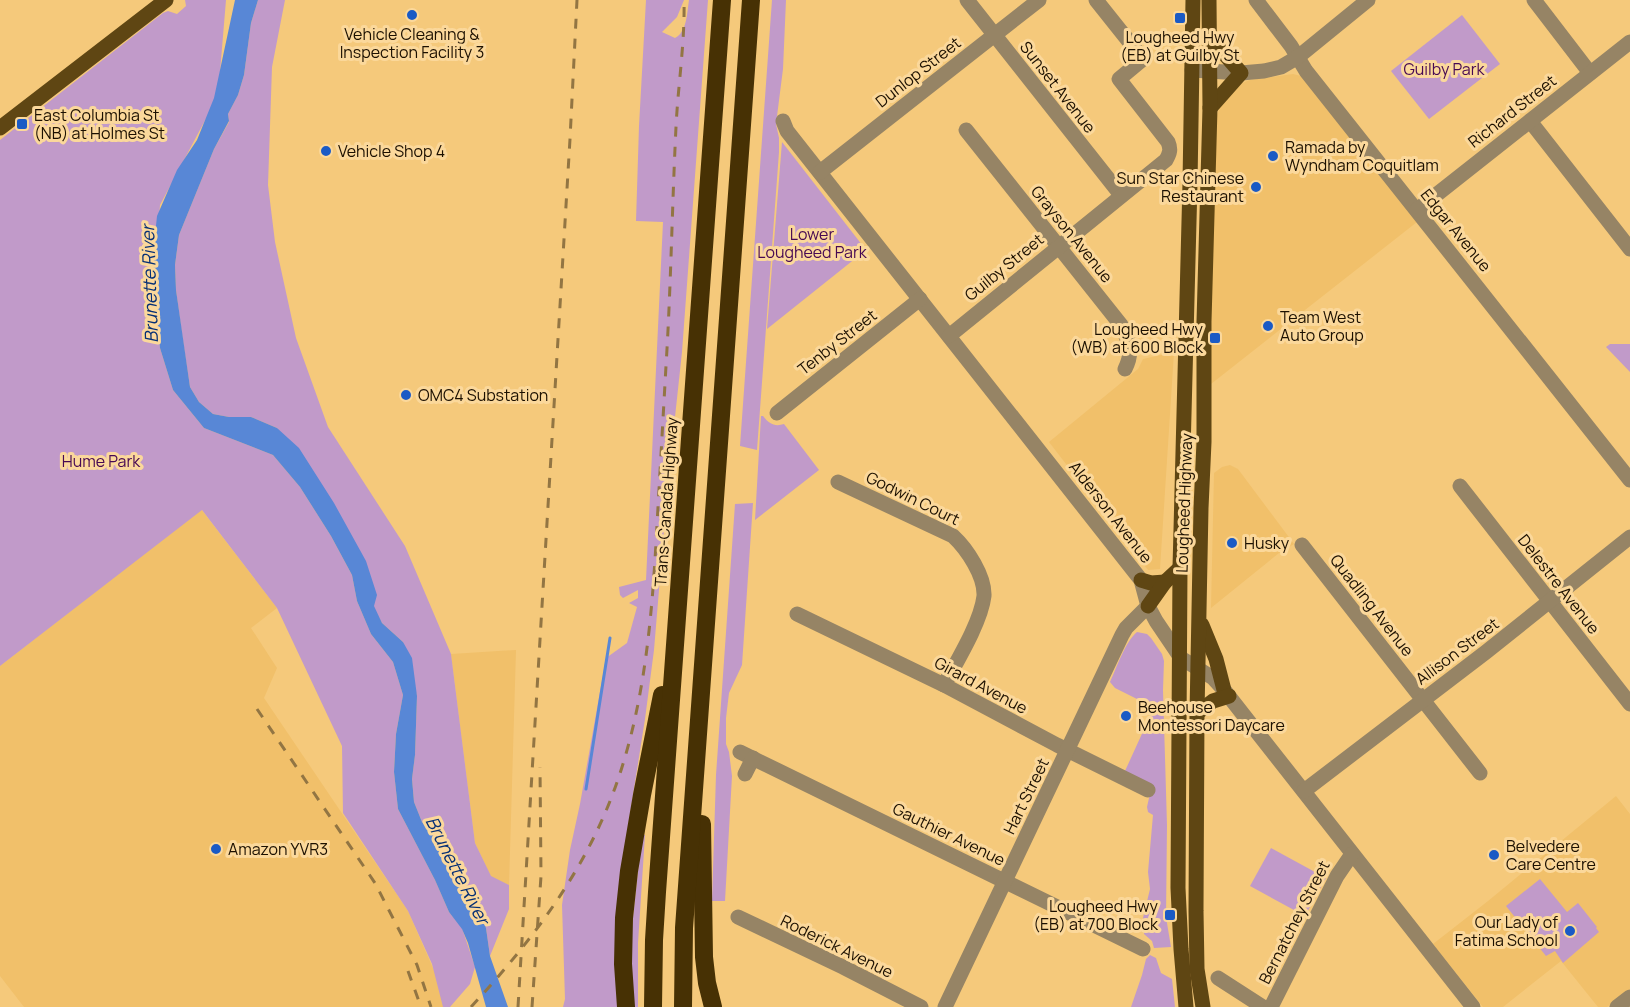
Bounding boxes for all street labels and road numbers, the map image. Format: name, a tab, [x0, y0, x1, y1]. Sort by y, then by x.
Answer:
street label: Dunlop Street	[871, 32, 965, 112]
street label: Sunset Avenue	[1015, 36, 1101, 138]
street label: Richard Street	[1463, 70, 1561, 152]
street label: Grayson Avenue	[1026, 181, 1118, 287]
street label: Edgar Avenue	[1416, 184, 1496, 276]
street label: Guilby Street	[960, 228, 1048, 306]
street label: Tenby Street	[793, 304, 881, 380]
street label: Trans-Canada Highway	[649, 416, 683, 588]
street label: Lougheed Highway	[1171, 432, 1197, 573]
street label: Alderson Avenue	[1064, 457, 1158, 567]
street label: Godwin Court	[863, 466, 963, 530]
street label: Delestre Avenue	[1513, 530, 1605, 638]
street label: Quadling Avenue	[1325, 549, 1419, 661]
street label: Allison Street	[1411, 612, 1503, 690]
street label: Girard Avenue	[931, 651, 1031, 719]
street label: Hart Street	[998, 754, 1054, 838]
street label: Gauthier Avenue	[889, 797, 1009, 871]
street label: Bernatchey Street	[1253, 857, 1335, 987]
street label: Roderick Avenue	[777, 909, 897, 983]

